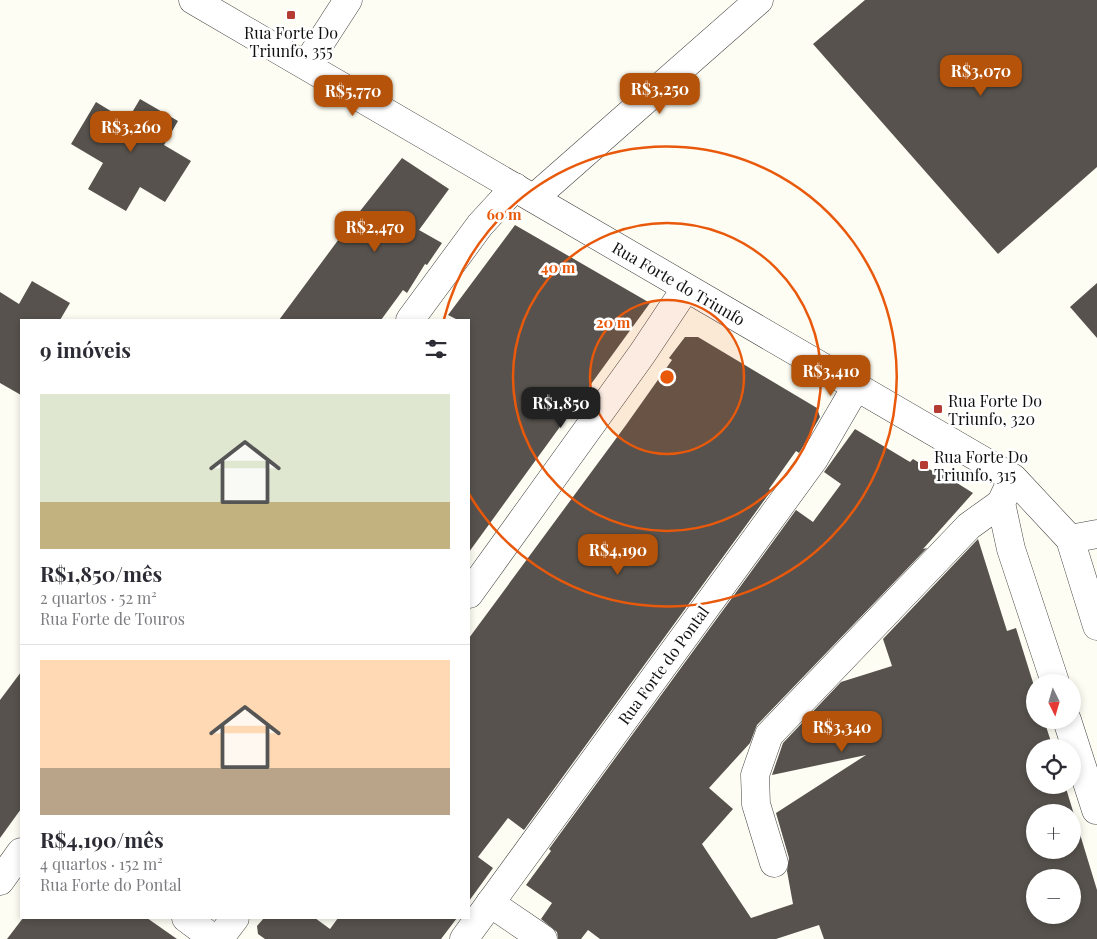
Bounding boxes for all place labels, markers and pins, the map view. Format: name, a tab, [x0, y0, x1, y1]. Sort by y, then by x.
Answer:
marker: Rua Forte Do Triunfo, 355	[285, 9, 297, 21]
place label: Rua Forte Do Triunfo, 355	[244, 22, 338, 61]
pin: R$3,070	[935, 54, 1027, 97]
pin: R$3,250	[614, 72, 706, 115]
pin: R$5,770	[307, 74, 399, 117]
pin: R$3,260	[85, 110, 177, 153]
pin: R$2,470	[329, 210, 421, 253]
pin: R$3,410	[785, 354, 877, 397]
centre of rings	[658, 368, 676, 386]
pin: R$1,850	[515, 386, 607, 429]
place label: Rua Forte Do Triunfo, 320	[948, 390, 1042, 429]
marker: Rua Forte Do Triunfo, 320	[932, 403, 944, 415]
place label: Rua Forte Do Triunfo, 315	[934, 446, 1028, 485]
marker: Rua Forte Do Triunfo, 315	[918, 459, 930, 471]
pin: R$4,190	[572, 534, 664, 576]
pin: R$3,340	[796, 710, 888, 753]

